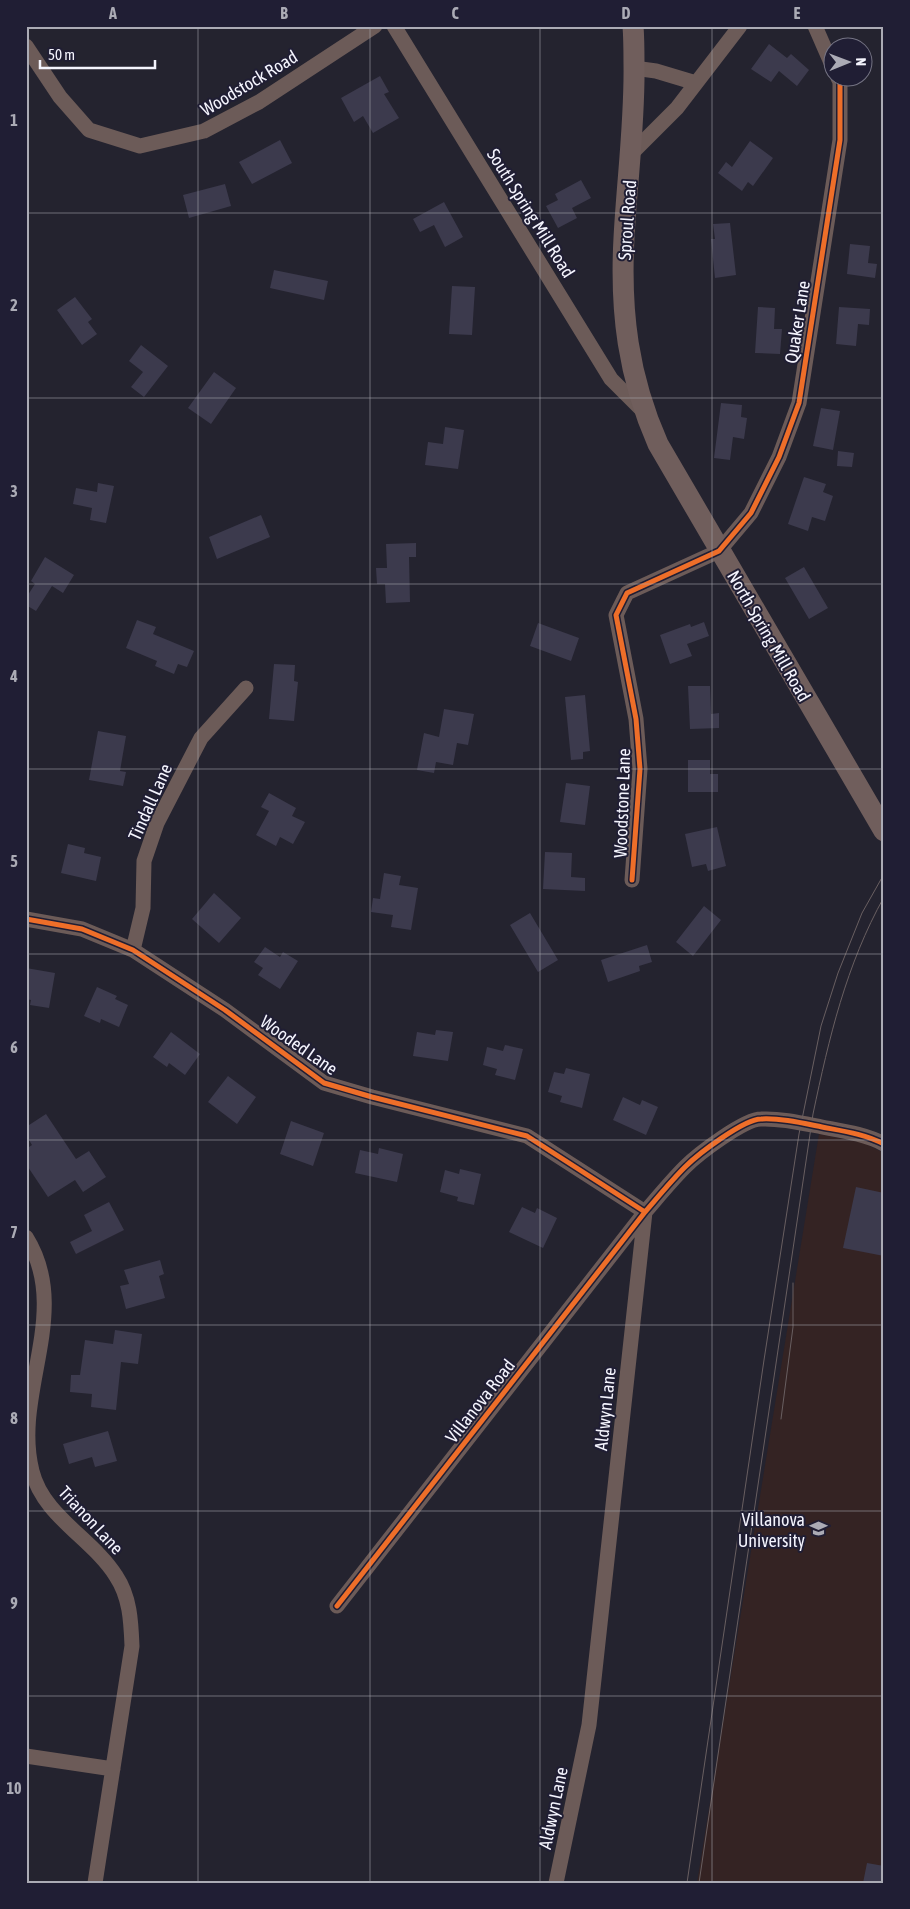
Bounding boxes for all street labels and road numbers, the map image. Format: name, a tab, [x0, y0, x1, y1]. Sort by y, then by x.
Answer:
street label: Woodstock Road	[197, 46, 301, 120]
street label: South Spring Mill Road	[483, 145, 579, 281]
street label: Sproul Road	[614, 179, 640, 261]
street label: Quaker Lane	[780, 279, 814, 365]
street label: North Spring Mill Road	[723, 567, 815, 705]
street label: Woodstone Lane	[610, 748, 634, 858]
street label: Tindall Lane	[124, 760, 176, 844]
street label: Wooded Lane	[256, 1011, 342, 1079]
street label: Villanova Road	[441, 1355, 519, 1447]
street label: Aldwyn Lane	[590, 1366, 620, 1452]
street label: Trianon Lane	[54, 1482, 128, 1558]
street label: Aldwyn Lane	[534, 1765, 572, 1851]

